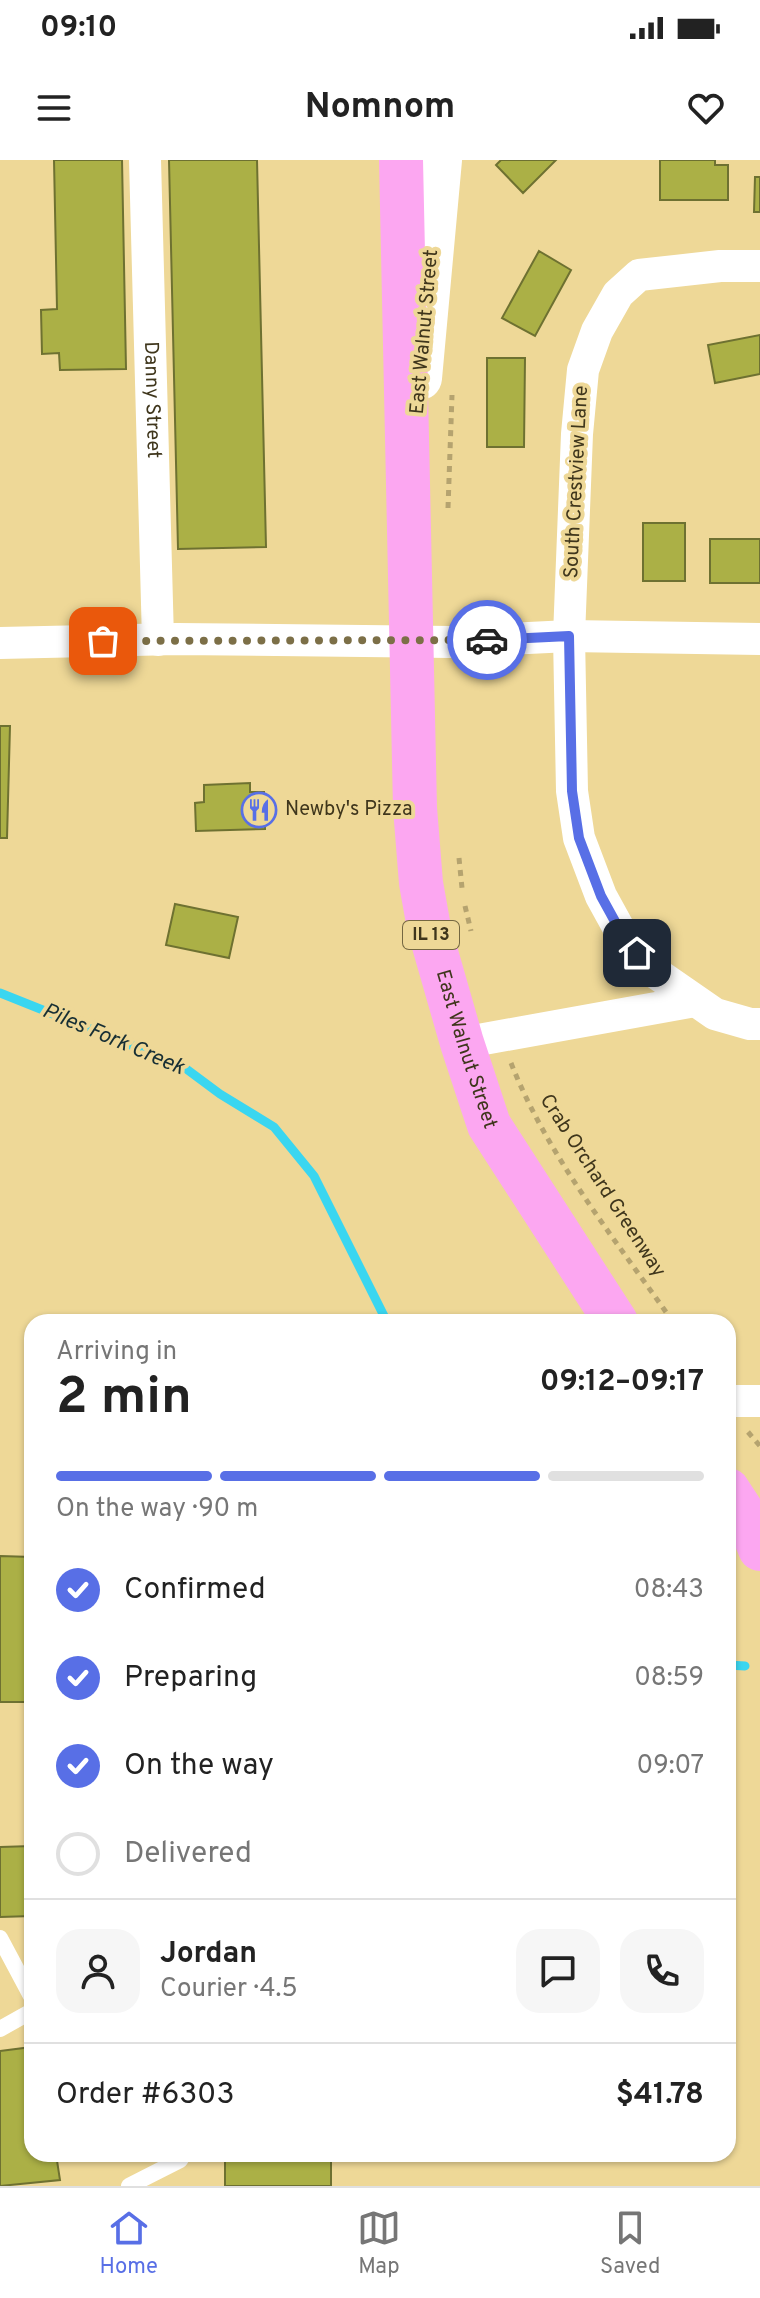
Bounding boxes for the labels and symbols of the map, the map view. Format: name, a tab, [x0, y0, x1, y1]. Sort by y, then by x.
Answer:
street label: East Walnut Street	[405, 249, 445, 415]
street label: Danny Street	[137, 341, 166, 459]
street label: South Crestview Lane	[559, 385, 595, 579]
courier	[447, 600, 527, 680]
pin	[69, 607, 137, 675]
restaurant icon: Newby's Pizza	[240, 791, 278, 829]
place label: Newby's Pizza	[285, 797, 413, 823]
pin	[603, 919, 671, 987]
road number: IL 13	[403, 921, 459, 949]
street label: East Walnut Street	[429, 967, 502, 1133]
water label: Piles Fork Creek	[38, 998, 189, 1082]
street label: Crab Orchard Greenway	[533, 1089, 671, 1283]

